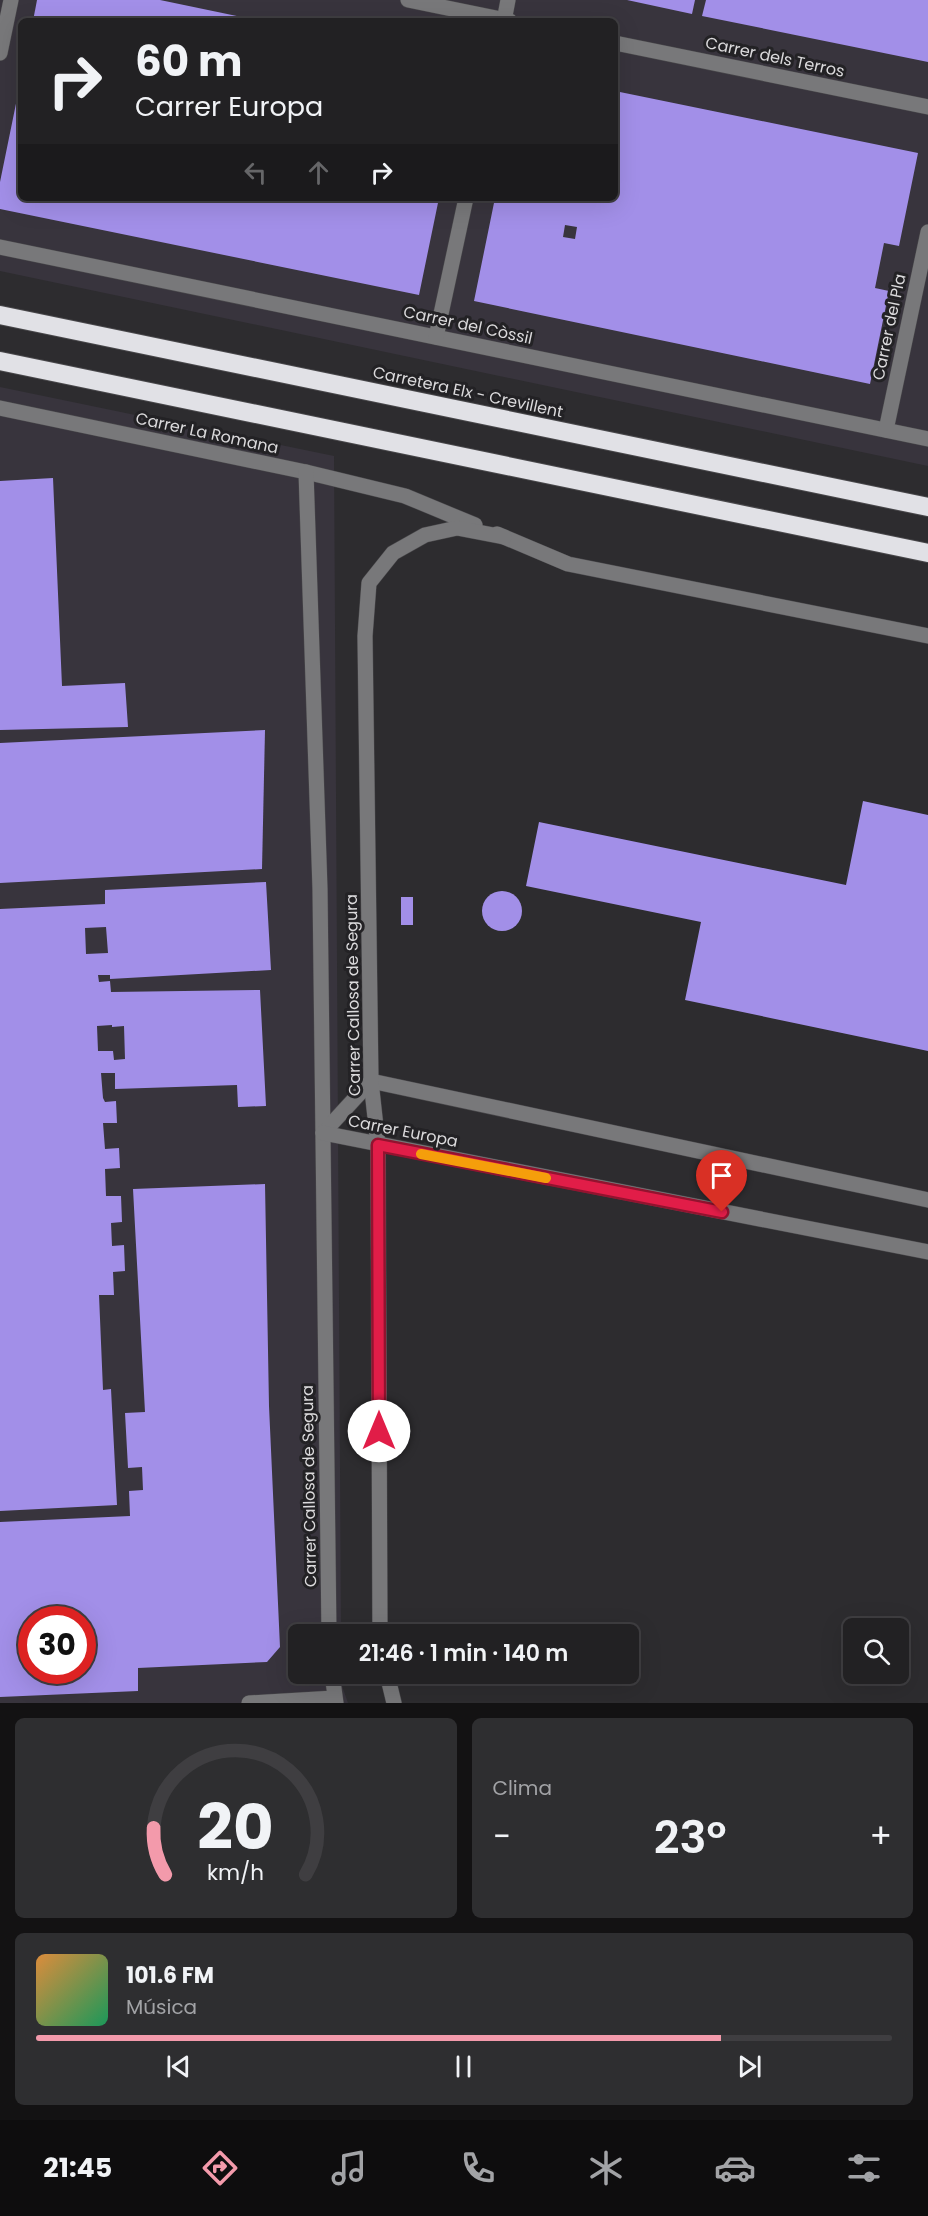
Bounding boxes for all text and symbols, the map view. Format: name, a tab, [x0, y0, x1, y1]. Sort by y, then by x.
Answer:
street label: Carrer dels Terros	[703, 31, 847, 83]
text: 60 m	[135, 32, 243, 91]
icon: right	[36, 42, 114, 120]
text: Carrer Europa	[135, 88, 323, 125]
icon: left	[239, 156, 272, 189]
icon: ahead	[302, 156, 335, 189]
icon: right	[365, 156, 398, 189]
street label: Carrer del Pla	[866, 272, 912, 382]
street label: Carrer del Còssil	[401, 300, 535, 350]
street label: Carretera Elx - Crevillent	[371, 361, 565, 423]
street label: Carrer La Romana	[133, 407, 281, 459]
street label: Carrer Callosa de Segura	[340, 894, 366, 1096]
street label: Carrer Europa	[346, 1109, 460, 1153]
pin	[696, 1150, 747, 1212]
icon: arrive	[705, 1159, 738, 1192]
street label: Carrer Callosa de Segura	[296, 1385, 322, 1587]
position arrow	[347, 1399, 411, 1463]
speed limit sign: 30	[18, 1606, 96, 1684]
map controls	[843, 1618, 909, 1684]
button: search	[843, 1618, 909, 1684]
text: 21:46 · 1 min · 140 m	[359, 1638, 568, 1669]
text: Clima	[493, 1774, 552, 1802]
text: 20	[198, 1783, 274, 1871]
text: 23°	[654, 1806, 726, 1869]
text: −	[493, 1813, 511, 1860]
text: +	[869, 1813, 892, 1860]
text: km/h	[207, 1857, 264, 1888]
text: 101.6 FM	[126, 1960, 214, 1991]
text: Música	[126, 1993, 197, 2021]
icon: previous	[162, 2050, 195, 2083]
icon: pause	[447, 2050, 480, 2083]
icon: next	[733, 2050, 766, 2083]
icon: directions	[199, 2147, 241, 2189]
icon: music	[328, 2147, 370, 2189]
icon: phone	[457, 2147, 499, 2189]
icon: climate	[585, 2147, 627, 2189]
icon: car	[714, 2147, 756, 2189]
icon: filters	[843, 2147, 885, 2189]
text: 21:45	[43, 2149, 112, 2186]

